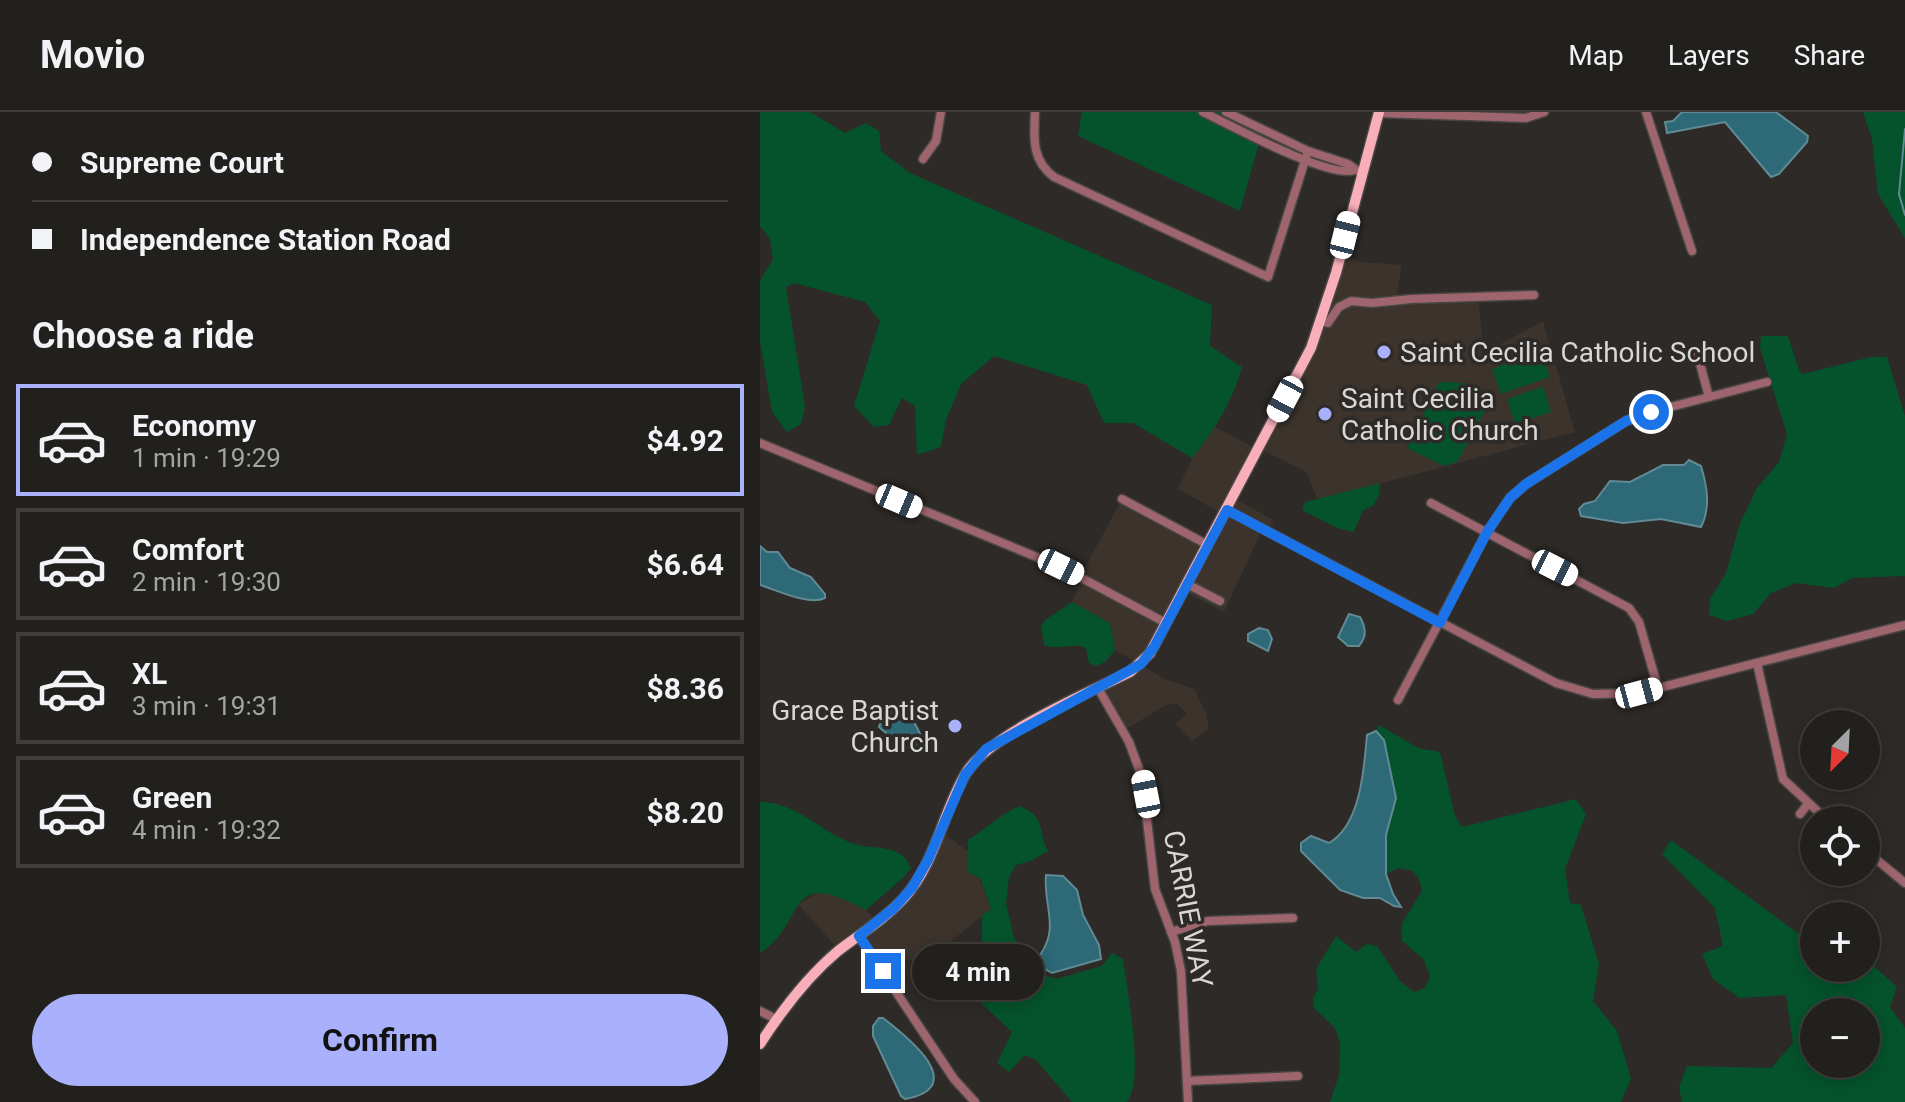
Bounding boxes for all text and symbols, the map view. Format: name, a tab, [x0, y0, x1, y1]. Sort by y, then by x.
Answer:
text: Movio	[40, 33, 145, 77]
text: Map	[1568, 39, 1624, 72]
text: Layers	[1668, 39, 1750, 72]
text: Share	[1794, 39, 1865, 72]
text: Supreme Court	[80, 145, 284, 180]
car	[1328, 209, 1362, 261]
text: Independence Station Road	[80, 222, 451, 257]
text: Choose a ride	[32, 315, 254, 357]
place label: Saint Cecilia Catholic School	[1400, 336, 1755, 369]
marker: Saint Cecilia Catholic School	[1375, 343, 1393, 361]
car	[1263, 372, 1307, 426]
place label: Saint Cecilia Catholic Church	[1341, 382, 1539, 447]
route start	[1633, 394, 1669, 430]
icon: car	[36, 404, 108, 476]
marker: Saint Cecilia Catholic Church	[1316, 405, 1334, 423]
text: Economy	[132, 408, 256, 443]
text: $4.92	[646, 423, 724, 458]
text: 1 min · 19:29	[132, 443, 281, 473]
car	[872, 481, 926, 521]
icon: car	[36, 528, 108, 600]
text: Comfort	[132, 532, 244, 567]
car	[1034, 546, 1088, 588]
car	[1528, 546, 1582, 590]
text: $6.64	[646, 547, 724, 582]
text: 2 min · 19:30	[132, 567, 281, 597]
icon: car	[36, 652, 108, 724]
text: XL	[132, 656, 167, 691]
text: $8.36	[646, 671, 724, 706]
car	[1613, 675, 1665, 711]
text: 3 min · 19:31	[132, 691, 281, 721]
place label: Grace Baptist Church	[771, 694, 939, 759]
north arrow	[1800, 710, 1880, 790]
map controls	[1800, 710, 1880, 1078]
marker: Grace Baptist Church	[946, 717, 964, 735]
car	[1130, 768, 1162, 820]
icon: car	[36, 776, 108, 848]
text: Green	[132, 780, 212, 815]
text: $8.20	[646, 795, 724, 830]
button: locate	[1800, 806, 1880, 886]
text: 4 min · 19:32	[132, 815, 281, 845]
street label: CARRIE WAY	[1157, 828, 1219, 991]
button: +	[1800, 902, 1880, 982]
callout: 4 min	[911, 943, 1043, 999]
route end	[865, 953, 901, 989]
text: 4 min	[945, 957, 1011, 987]
button: Confirm	[32, 994, 728, 1086]
button: −	[1800, 998, 1880, 1078]

